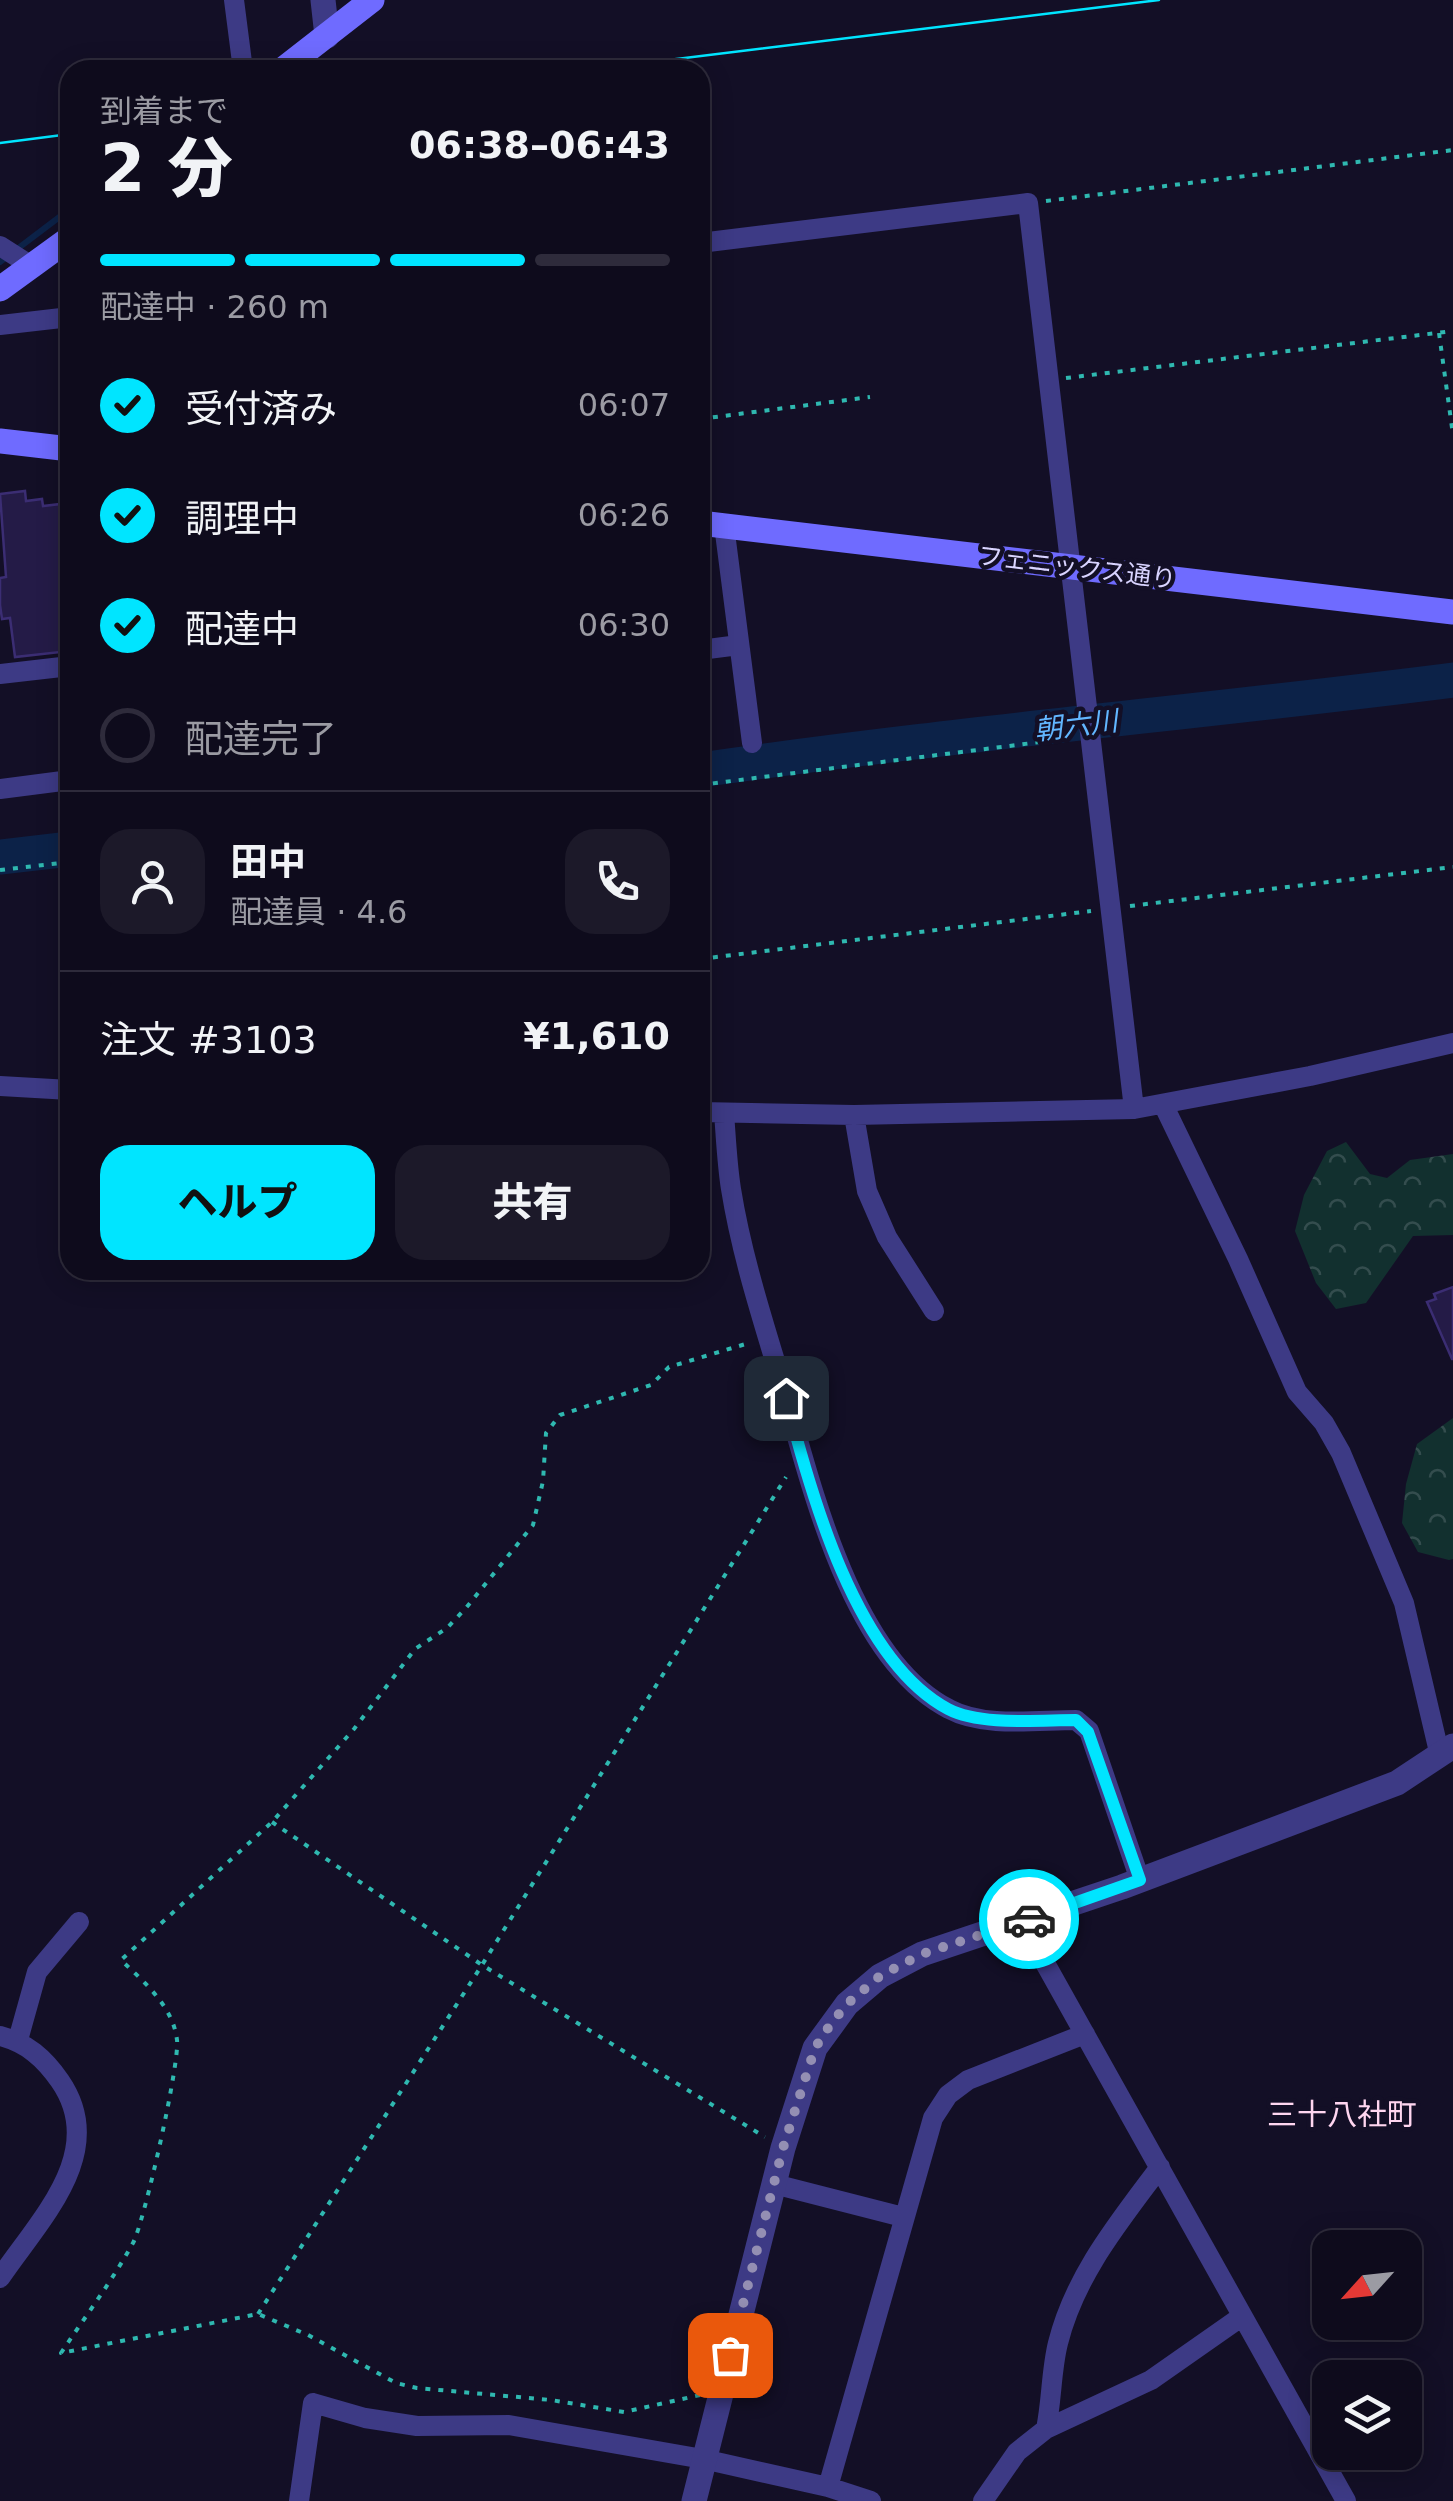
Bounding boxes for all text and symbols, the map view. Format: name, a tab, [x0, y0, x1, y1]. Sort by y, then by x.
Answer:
text: 到着まで	[100, 92, 228, 130]
text: 06:38–06:43	[409, 123, 670, 167]
text: 2 分	[100, 131, 233, 206]
text: 配達中 · 260 m	[100, 288, 329, 326]
icon: check	[100, 378, 155, 433]
text: 06:07	[578, 386, 670, 424]
text: 受付済み	[185, 387, 337, 431]
icon: check	[100, 488, 155, 543]
text: 06:26	[578, 496, 670, 534]
text: 調理中	[185, 497, 299, 541]
street label: フェニックス通り	[976, 541, 1178, 594]
icon: check	[100, 598, 155, 653]
text: 06:30	[578, 606, 670, 644]
text: 配達中	[185, 607, 299, 651]
water label: 朝六川	[1032, 704, 1123, 747]
text: 配達完了	[185, 717, 337, 761]
button: person	[100, 829, 205, 934]
button: phone	[565, 829, 670, 934]
text: 田中	[230, 840, 306, 884]
text: 配達員 · 4.6	[230, 893, 407, 931]
text: ¥1,610	[523, 1014, 670, 1058]
text: 注文 #3103	[100, 1018, 317, 1062]
button: ヘルプ	[100, 1145, 375, 1260]
button: 共有	[395, 1145, 670, 1260]
pin	[744, 1356, 829, 1441]
icon: home	[759, 1371, 814, 1426]
courier	[979, 1869, 1079, 1969]
icon: car	[1002, 1892, 1057, 1947]
district label: 三十八社町	[1267, 2097, 1417, 2132]
north arrow	[1312, 2230, 1422, 2340]
map controls	[1312, 2230, 1422, 2470]
pin	[688, 2313, 773, 2398]
icon: bag	[703, 2328, 758, 2383]
button: layers	[1312, 2360, 1422, 2470]

